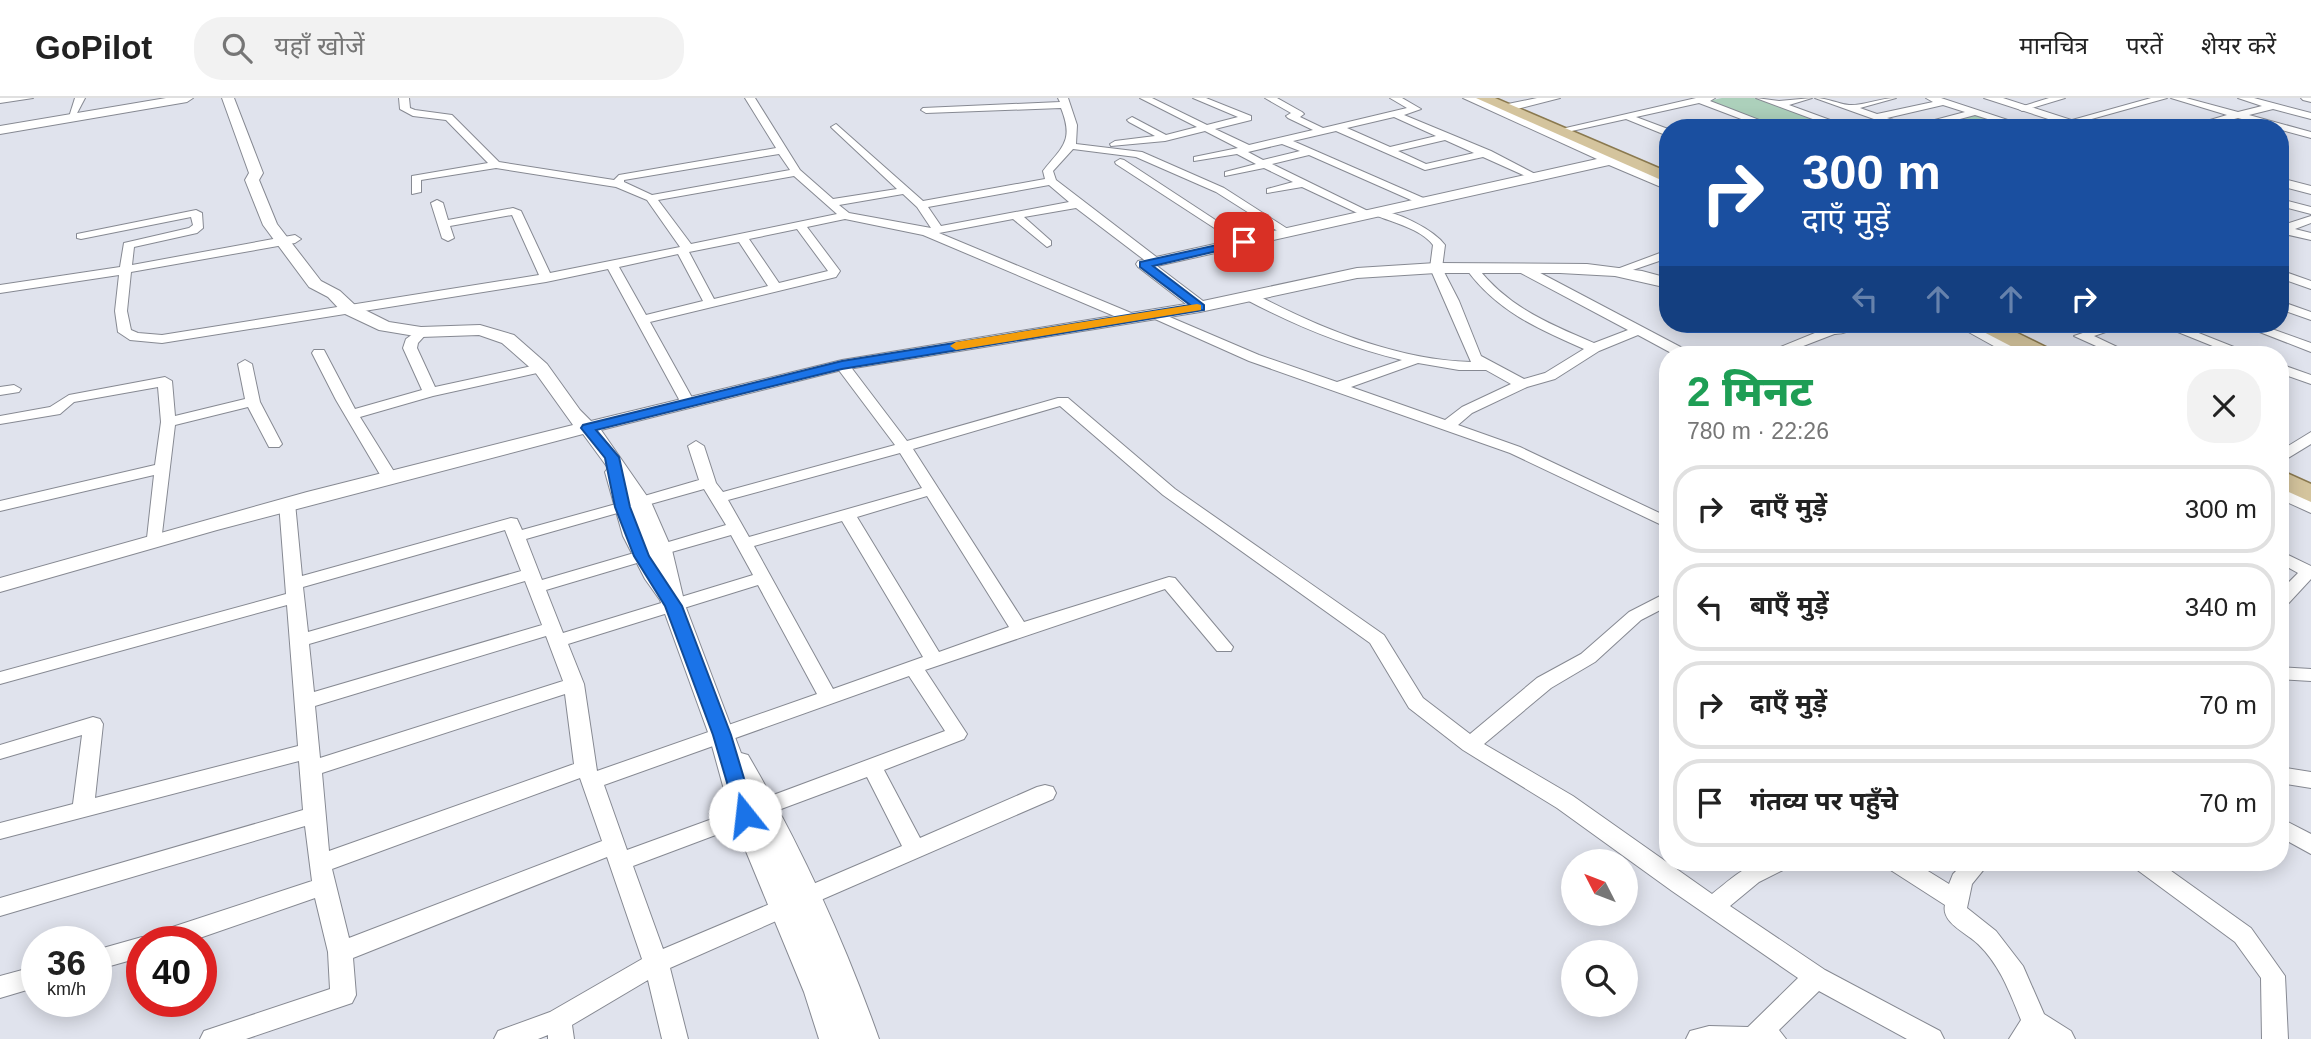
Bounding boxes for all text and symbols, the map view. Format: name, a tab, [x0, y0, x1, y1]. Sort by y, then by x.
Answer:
search box	[194, 17, 684, 80]
text: GoPilot	[35, 29, 152, 66]
icon: search	[218, 29, 256, 67]
text: यहाँ खोजें	[274, 31, 364, 61]
text: मानचित्र	[2019, 32, 2088, 59]
text: परतें	[2126, 32, 2163, 59]
text: शेयर करें	[2201, 32, 2276, 59]
text: 300 m	[1802, 145, 1941, 199]
icon: right	[1687, 147, 1778, 238]
text: दाएँ मुड़ें	[1802, 202, 1890, 238]
pin	[1214, 212, 1274, 272]
icon: arrive	[1225, 223, 1263, 261]
icon: left	[1846, 280, 1884, 318]
icon: ahead	[1919, 280, 1957, 318]
icon: ahead	[1992, 280, 2030, 318]
icon: right	[2065, 280, 2103, 318]
text: 2 मिनट	[1687, 368, 1812, 415]
button: close	[2187, 369, 2261, 443]
text: 780 m · 22:26	[1687, 418, 1829, 444]
icon: right	[1691, 490, 1729, 528]
text: दाएँ मुड़ें	[1750, 492, 1827, 522]
text: 300 m	[2185, 494, 2257, 524]
icon: left	[1691, 588, 1729, 626]
text: बाएँ मुड़ें	[1750, 590, 1829, 620]
text: 340 m	[2185, 592, 2257, 622]
icon: right	[1691, 686, 1729, 724]
text: दाएँ मुड़ें	[1750, 688, 1827, 718]
text: 70 m	[2199, 690, 2257, 720]
position arrow	[708, 778, 782, 852]
icon: arrive	[1691, 784, 1729, 822]
text: गंतव्य पर पहुँचे	[1750, 786, 1898, 816]
text: 70 m	[2199, 788, 2257, 818]
north arrow	[1561, 849, 1638, 926]
map controls	[1561, 849, 1638, 1017]
speed limit sign: 40	[126, 926, 217, 1017]
button: search	[1561, 940, 1638, 1017]
text: 36	[47, 943, 86, 982]
text: km/h	[47, 979, 86, 999]

